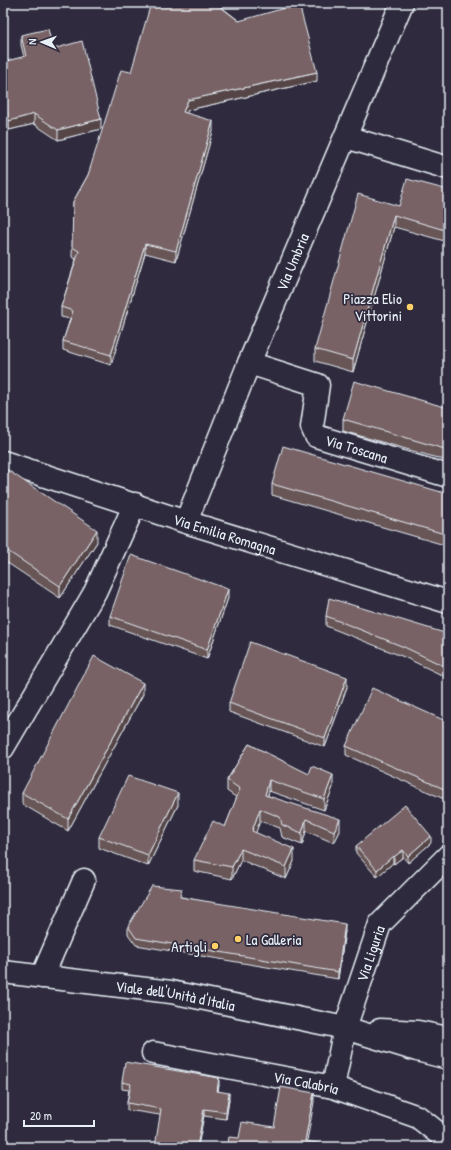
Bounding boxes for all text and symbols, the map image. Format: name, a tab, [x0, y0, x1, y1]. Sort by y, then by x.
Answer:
north arrow	[22, 22, 62, 62]
text: N	[25, 38, 39, 45]
street label: Via Umbria	[270, 230, 314, 294]
place label: Piazza Elio Vittorini	[343, 288, 402, 326]
marker: Piazza Elio Vittorini	[405, 302, 415, 312]
street label: Via Toscana	[323, 429, 390, 468]
street label: Via Emilia Romagna	[171, 508, 279, 559]
street label: Via Liguria	[351, 922, 389, 984]
place label: La Galleria	[246, 929, 302, 950]
marker: La Galleria	[233, 934, 243, 944]
place label: Artigli	[171, 936, 207, 957]
marker: Artigli	[210, 941, 220, 951]
street label: Viale dell'Unità d'Italia	[114, 975, 237, 1016]
street label: Via Calabria	[272, 1065, 342, 1099]
scale bar	[24, 1102, 94, 1128]
text: 20 m	[30, 1107, 52, 1124]

